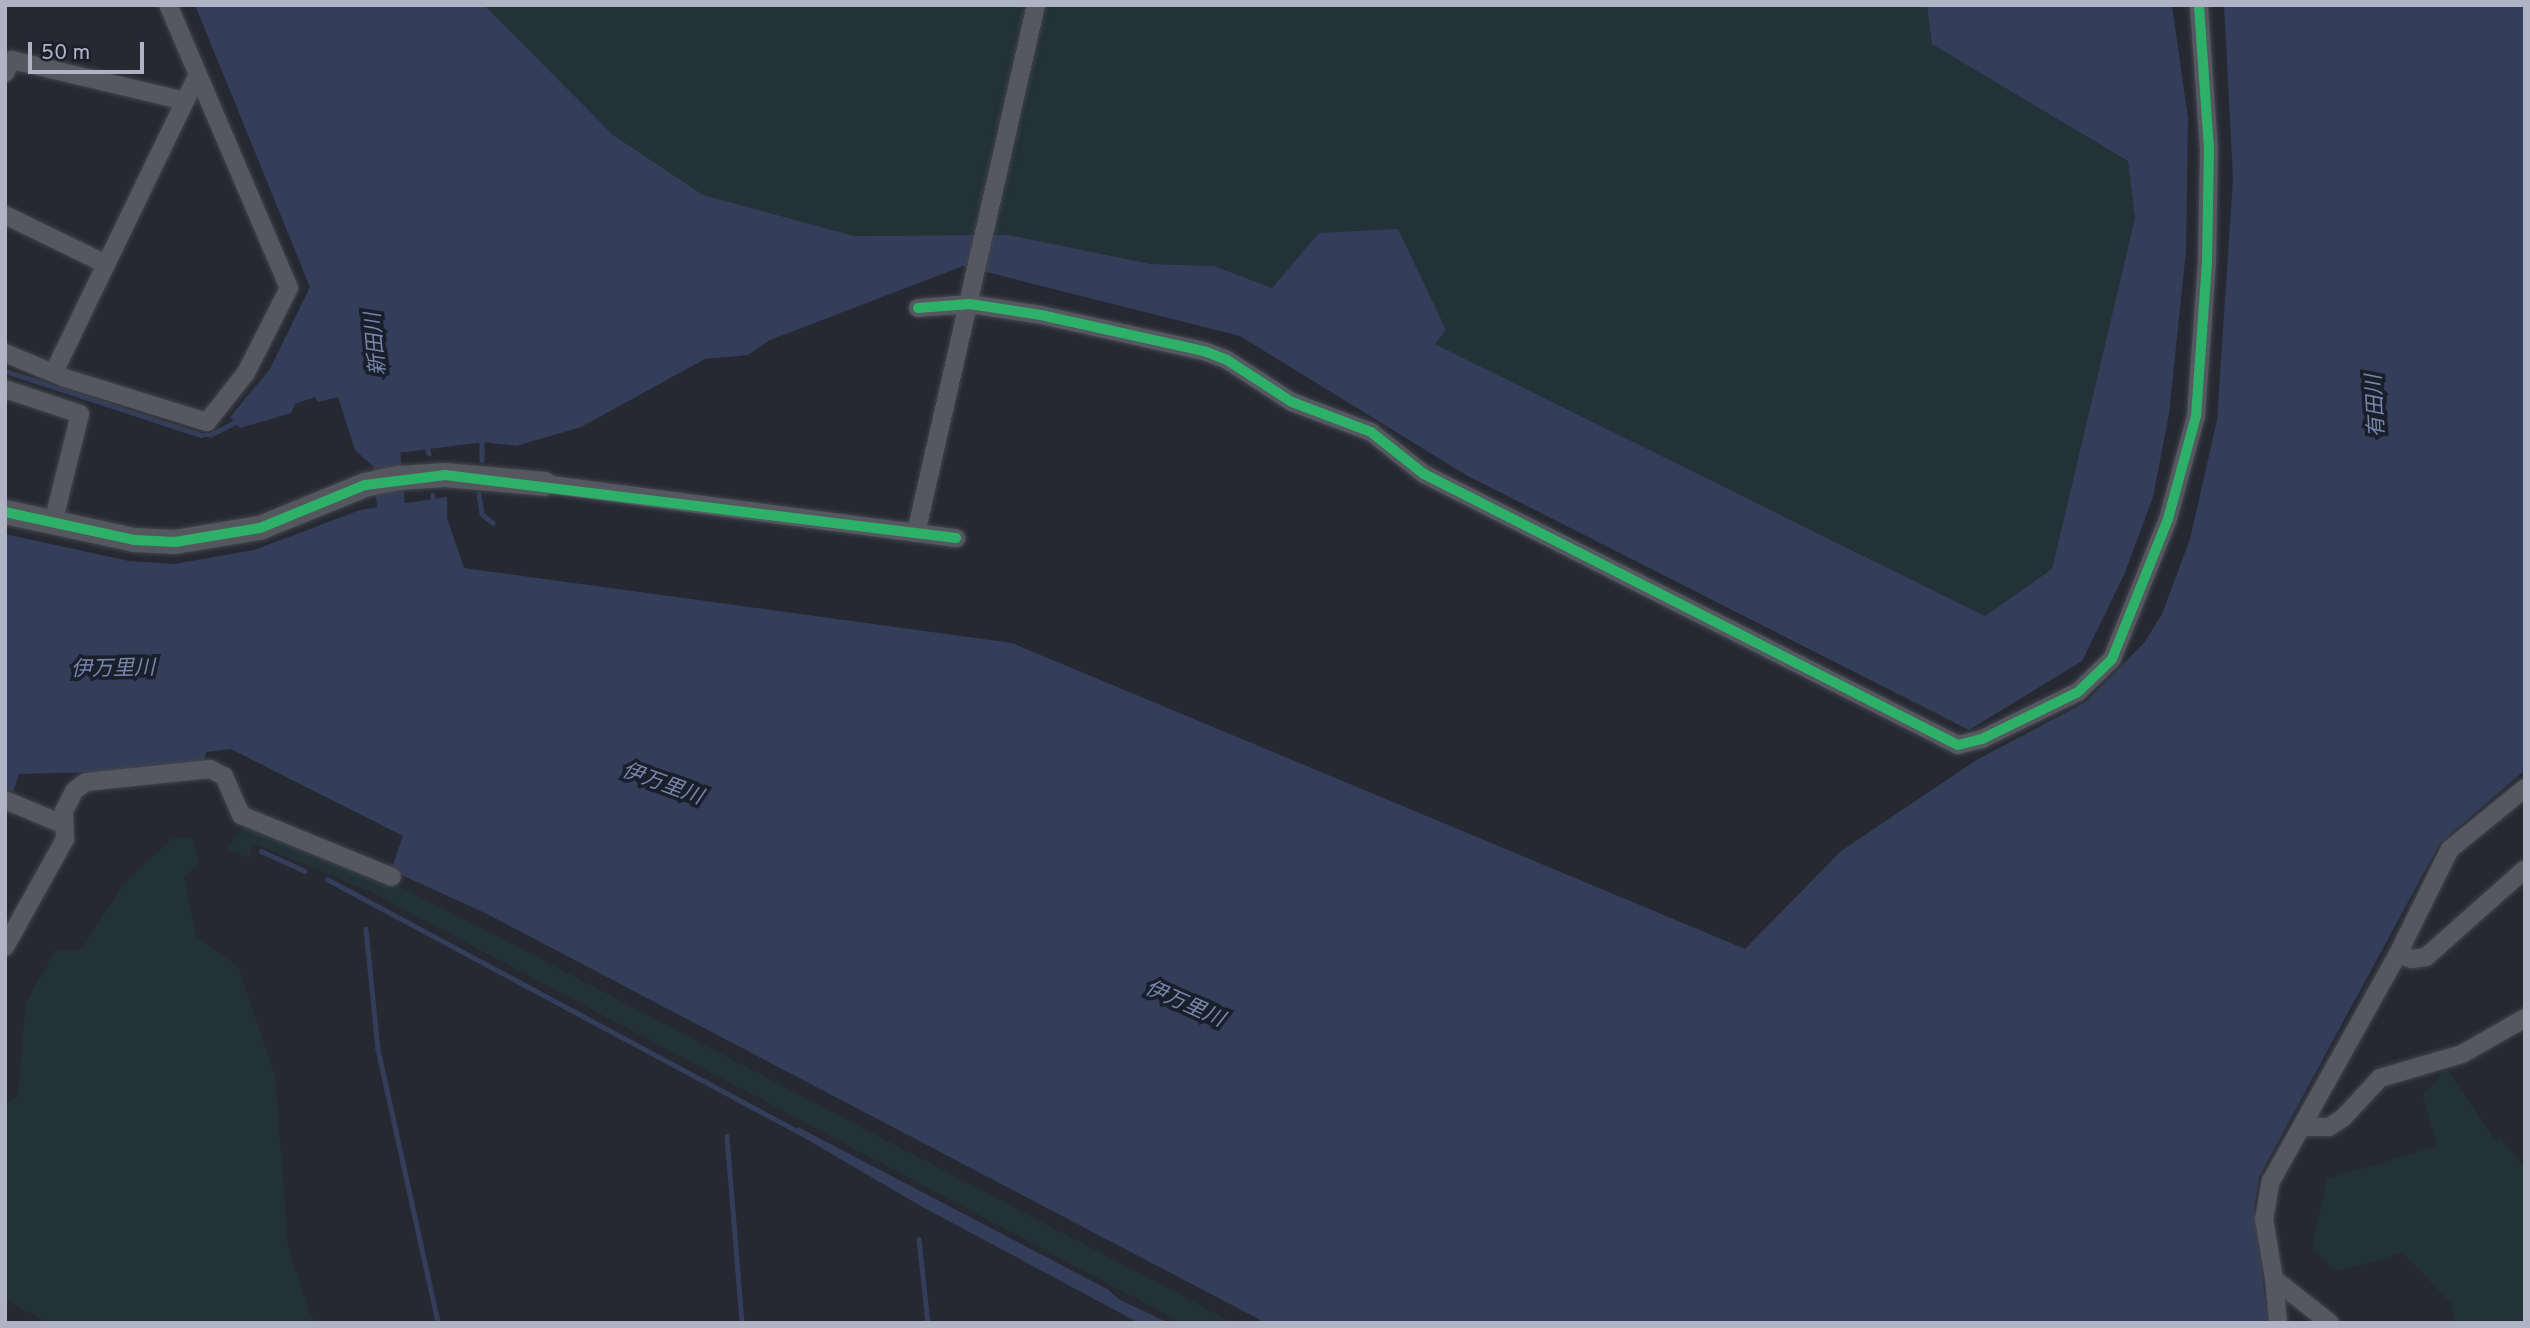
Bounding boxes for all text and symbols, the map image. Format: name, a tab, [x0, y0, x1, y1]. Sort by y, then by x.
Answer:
scale bar	[32, 28, 147, 72]
text: 50 m	[41, 40, 90, 67]
water label: 新田川	[362, 312, 392, 376]
water label: 有田川	[2363, 374, 2391, 438]
water label: 伊万里川	[71, 657, 155, 683]
water label: 伊万里川	[618, 759, 706, 811]
water label: 伊万里川	[1141, 976, 1227, 1034]

